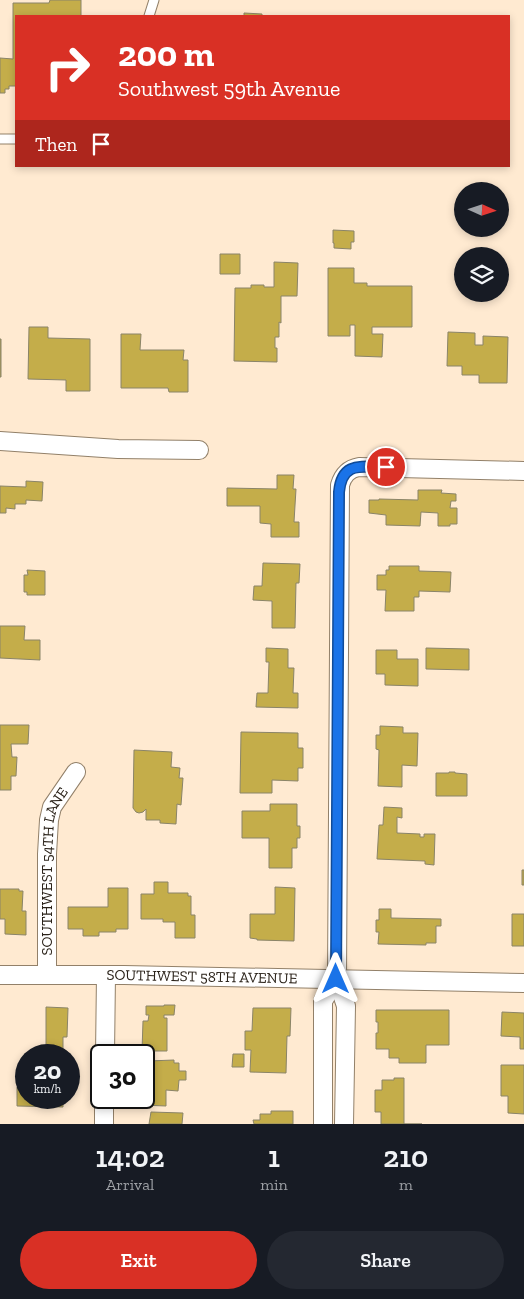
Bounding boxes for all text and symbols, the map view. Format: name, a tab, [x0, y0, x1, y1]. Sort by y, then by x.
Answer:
text: 200 m	[118, 33, 214, 75]
icon: right	[35, 35, 100, 100]
text: Southwest 59th Avenue	[118, 75, 340, 102]
icon: arrive	[87, 130, 115, 158]
text: Then	[35, 133, 77, 156]
north arrow	[454, 182, 509, 238]
map controls	[454, 182, 509, 302]
button: layers	[454, 247, 509, 302]
pin	[365, 446, 407, 488]
icon: arrive	[372, 453, 400, 481]
street label: SOUTHWEST 54TH LANE	[38, 784, 72, 955]
position arrow	[309, 952, 361, 1004]
street label: SOUTHWEST 58TH AVENUE	[107, 966, 298, 987]
speed limit sign: 30	[90, 1044, 155, 1109]
text: 20	[34, 1055, 61, 1085]
text: km/h	[34, 1082, 61, 1096]
text: 14:02	[96, 1139, 165, 1175]
text: 1	[268, 1139, 280, 1175]
text: 210	[383, 1139, 428, 1175]
text: Arrival	[106, 1175, 154, 1194]
text: min	[260, 1175, 288, 1194]
text: m	[399, 1175, 413, 1194]
button: Exit	[20, 1231, 257, 1289]
button: Share	[267, 1231, 504, 1289]

